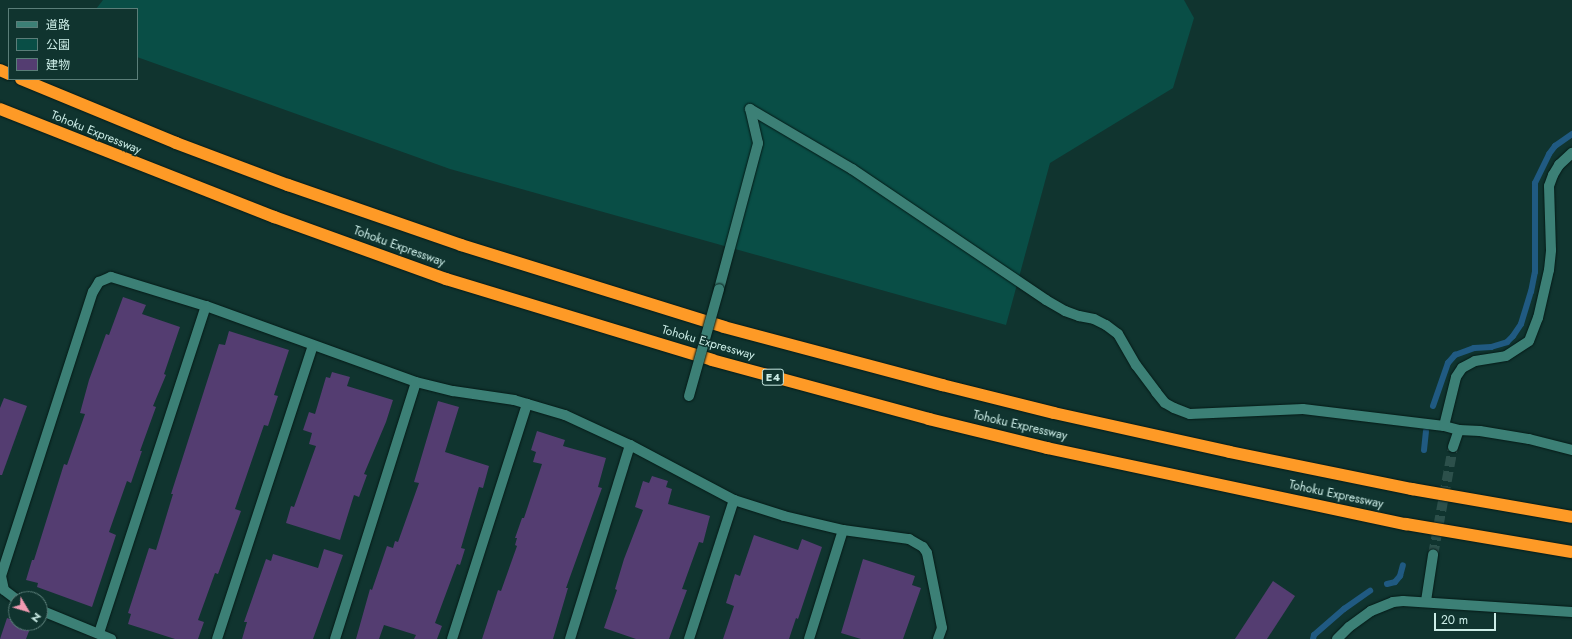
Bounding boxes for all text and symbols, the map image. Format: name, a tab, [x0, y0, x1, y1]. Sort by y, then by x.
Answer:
legend	[8, 8, 138, 80]
text: 道路	[46, 16, 70, 34]
text: 公園	[46, 36, 70, 54]
text: 建物	[46, 56, 70, 74]
street label: Tohoku Expressway	[49, 108, 143, 158]
street label: Tohoku Expressway	[351, 224, 447, 270]
street label: Tohoku Expressway	[660, 323, 756, 363]
road number: E4	[761, 368, 785, 386]
street label: Tohoku Expressway	[972, 408, 1068, 444]
street label: Tohoku Expressway	[1287, 478, 1385, 512]
north arrow	[8, 591, 48, 631]
scale bar	[1436, 605, 1498, 631]
text: N	[28, 609, 46, 626]
text: 20 m	[1441, 611, 1468, 629]

